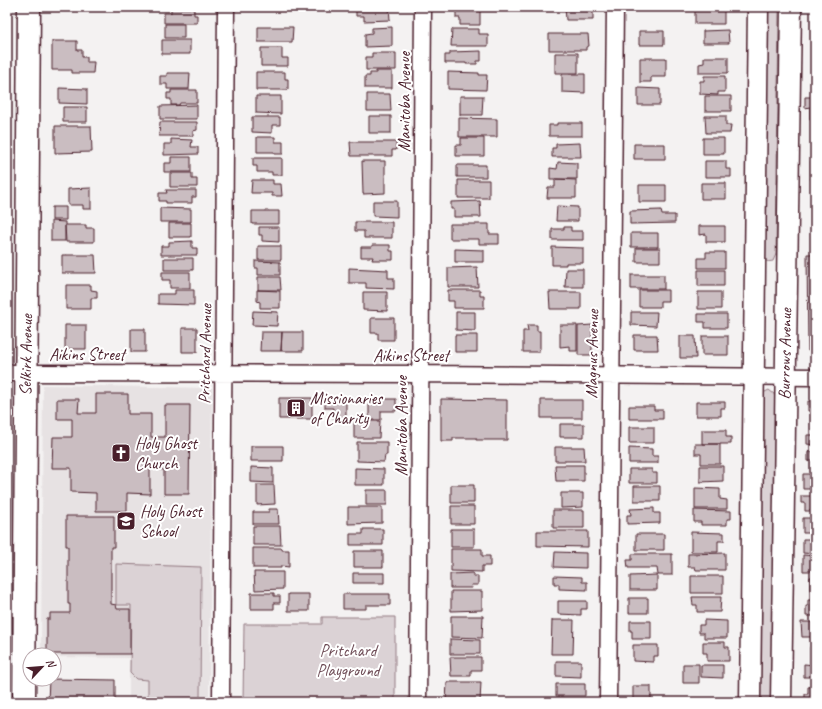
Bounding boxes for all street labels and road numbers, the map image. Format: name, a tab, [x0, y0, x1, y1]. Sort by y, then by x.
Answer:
street label: Manitoba Avenue	[394, 50, 415, 152]
street label: Pritchard Avenue	[194, 302, 216, 404]
street label: Burrows Avenue	[774, 307, 796, 400]
street label: Magnus Avenue	[581, 308, 603, 398]
street label: Selkirk Avenue	[15, 313, 37, 396]
street label: Aikins Street	[49, 344, 127, 365]
street label: Aikins Street	[373, 345, 451, 366]
street label: Manitoba Avenue	[391, 374, 412, 476]

